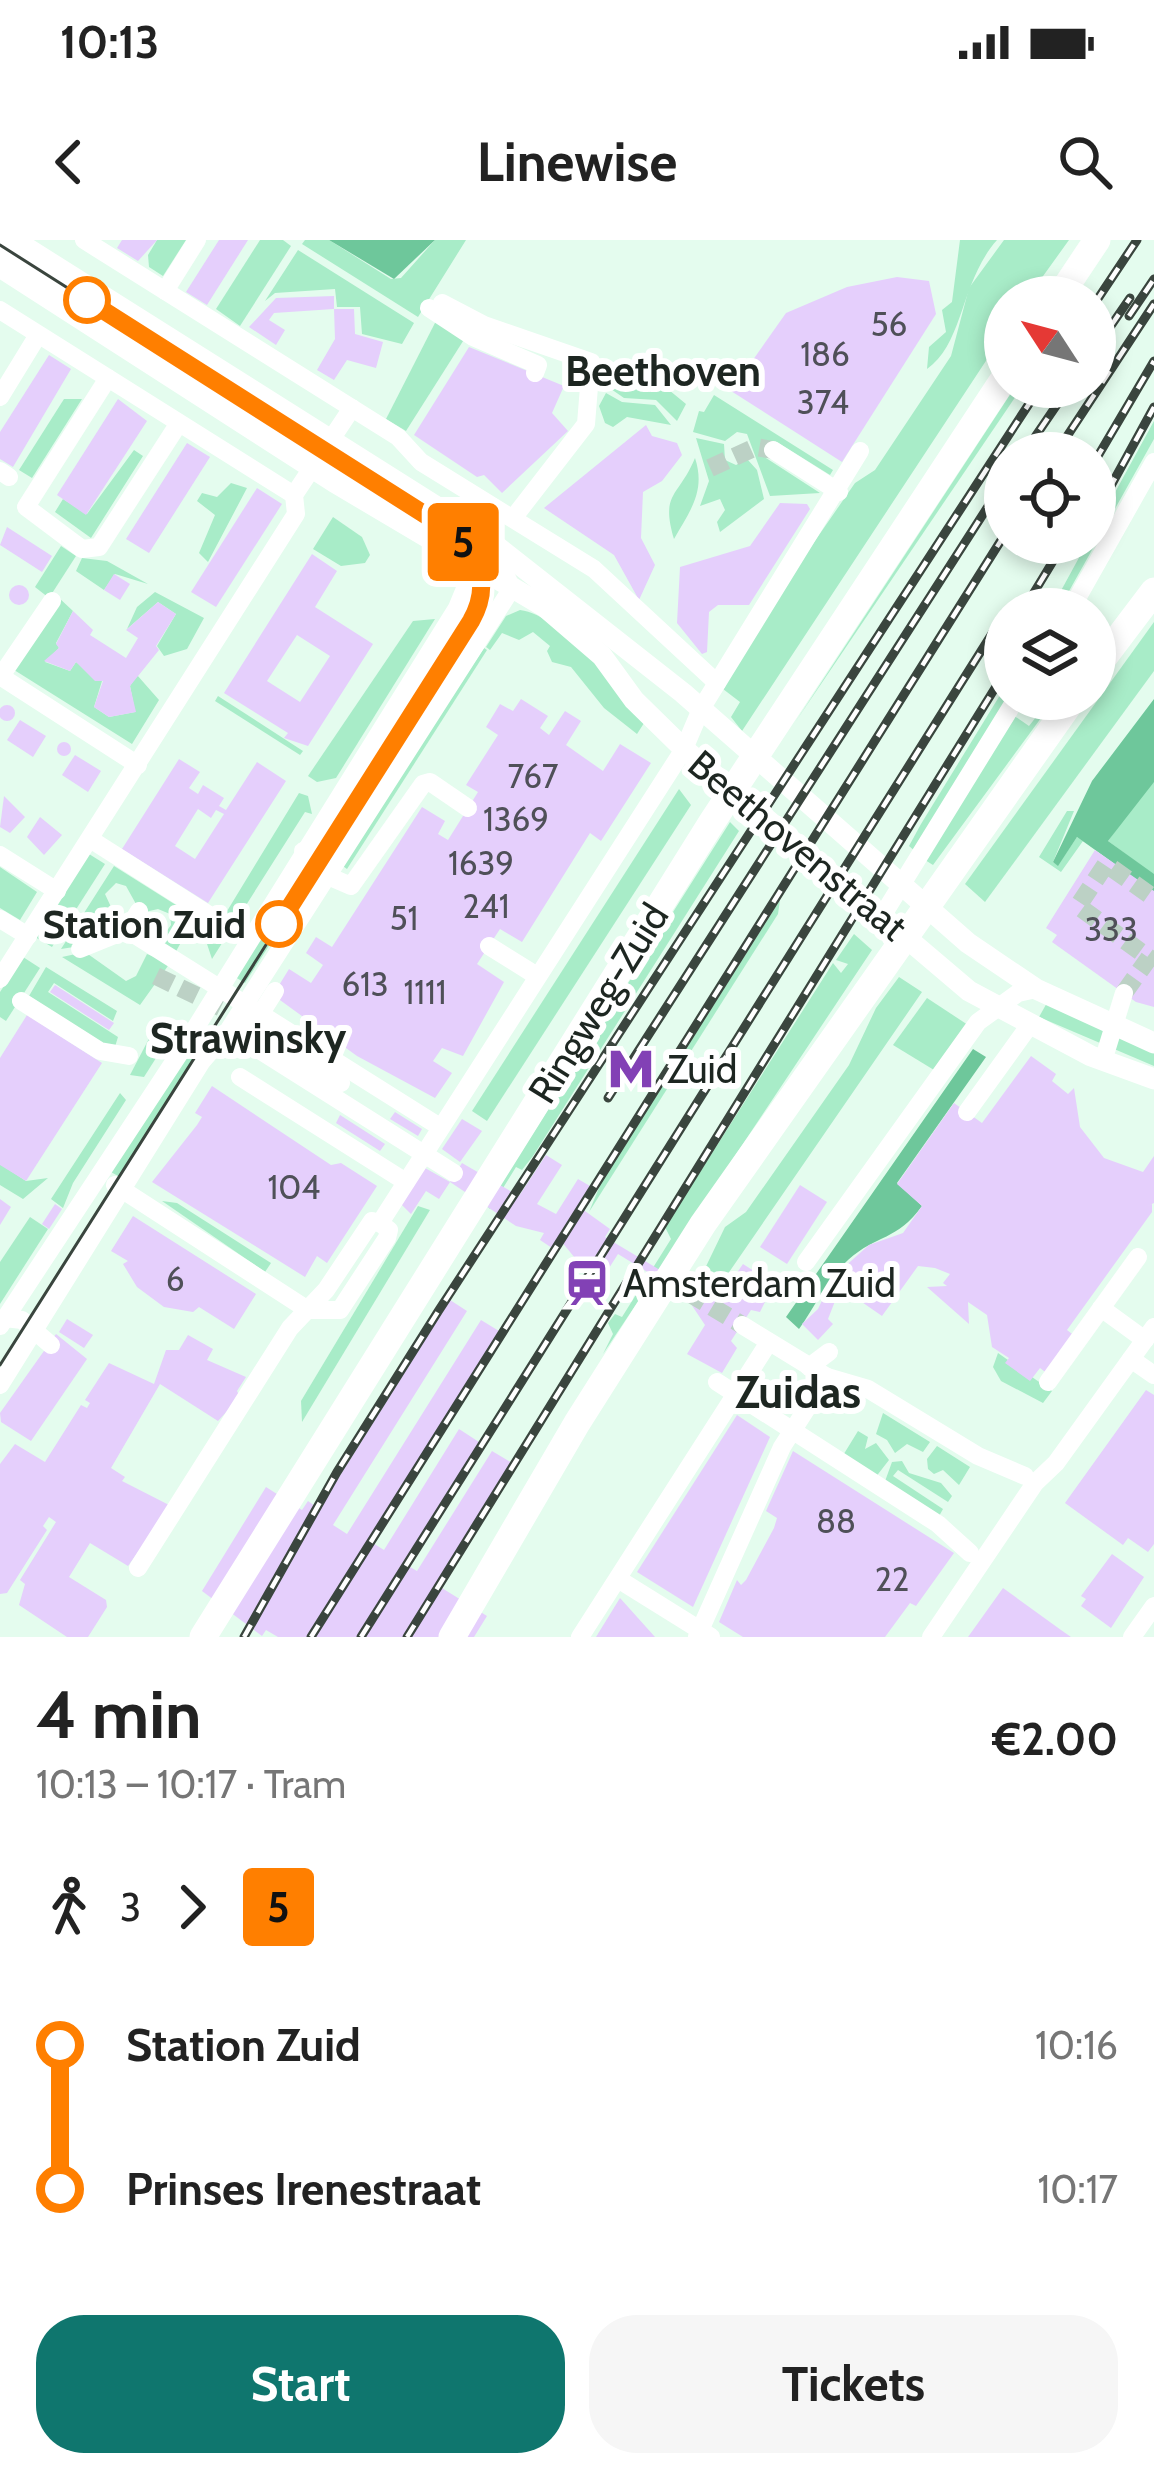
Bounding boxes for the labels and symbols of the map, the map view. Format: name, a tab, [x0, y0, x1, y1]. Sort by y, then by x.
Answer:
north arrow	[984, 276, 1116, 408]
unlabelled marker	[65, 278, 109, 322]
house number: 56	[871, 304, 907, 344]
house number: 186	[800, 334, 850, 374]
district label: Beethoven	[565, 345, 761, 397]
house number: 374	[797, 382, 849, 422]
line badge: 5	[424, 503, 502, 581]
street label: Beethovenstraat	[679, 740, 917, 950]
house number: 767	[508, 756, 559, 796]
house number: 1369	[483, 799, 549, 839]
house number: 1639	[448, 843, 514, 883]
house number: 241	[462, 886, 510, 926]
street label: Ringweg-Zuid	[518, 894, 678, 1112]
house number: 51	[390, 898, 418, 938]
place label: Station Zuid	[43, 900, 246, 948]
marker: Station Zuid	[257, 902, 301, 946]
house number: 333	[1084, 909, 1138, 949]
house number: 613	[341, 964, 389, 1004]
house number: 1111	[403, 972, 447, 1012]
district label: Strawinsky	[150, 1012, 347, 1064]
metro station icon: Zuid	[606, 1044, 656, 1094]
place label: Zuid	[667, 1045, 738, 1093]
house number: 104	[268, 1167, 320, 1207]
station icon: Amsterdam Zuid	[562, 1258, 612, 1308]
house number: 6	[166, 1259, 184, 1299]
place label: Amsterdam Zuid	[623, 1259, 896, 1307]
district label: Zuidas	[735, 1365, 861, 1419]
house number: 88	[816, 1501, 856, 1541]
house number: 22	[875, 1559, 909, 1599]

